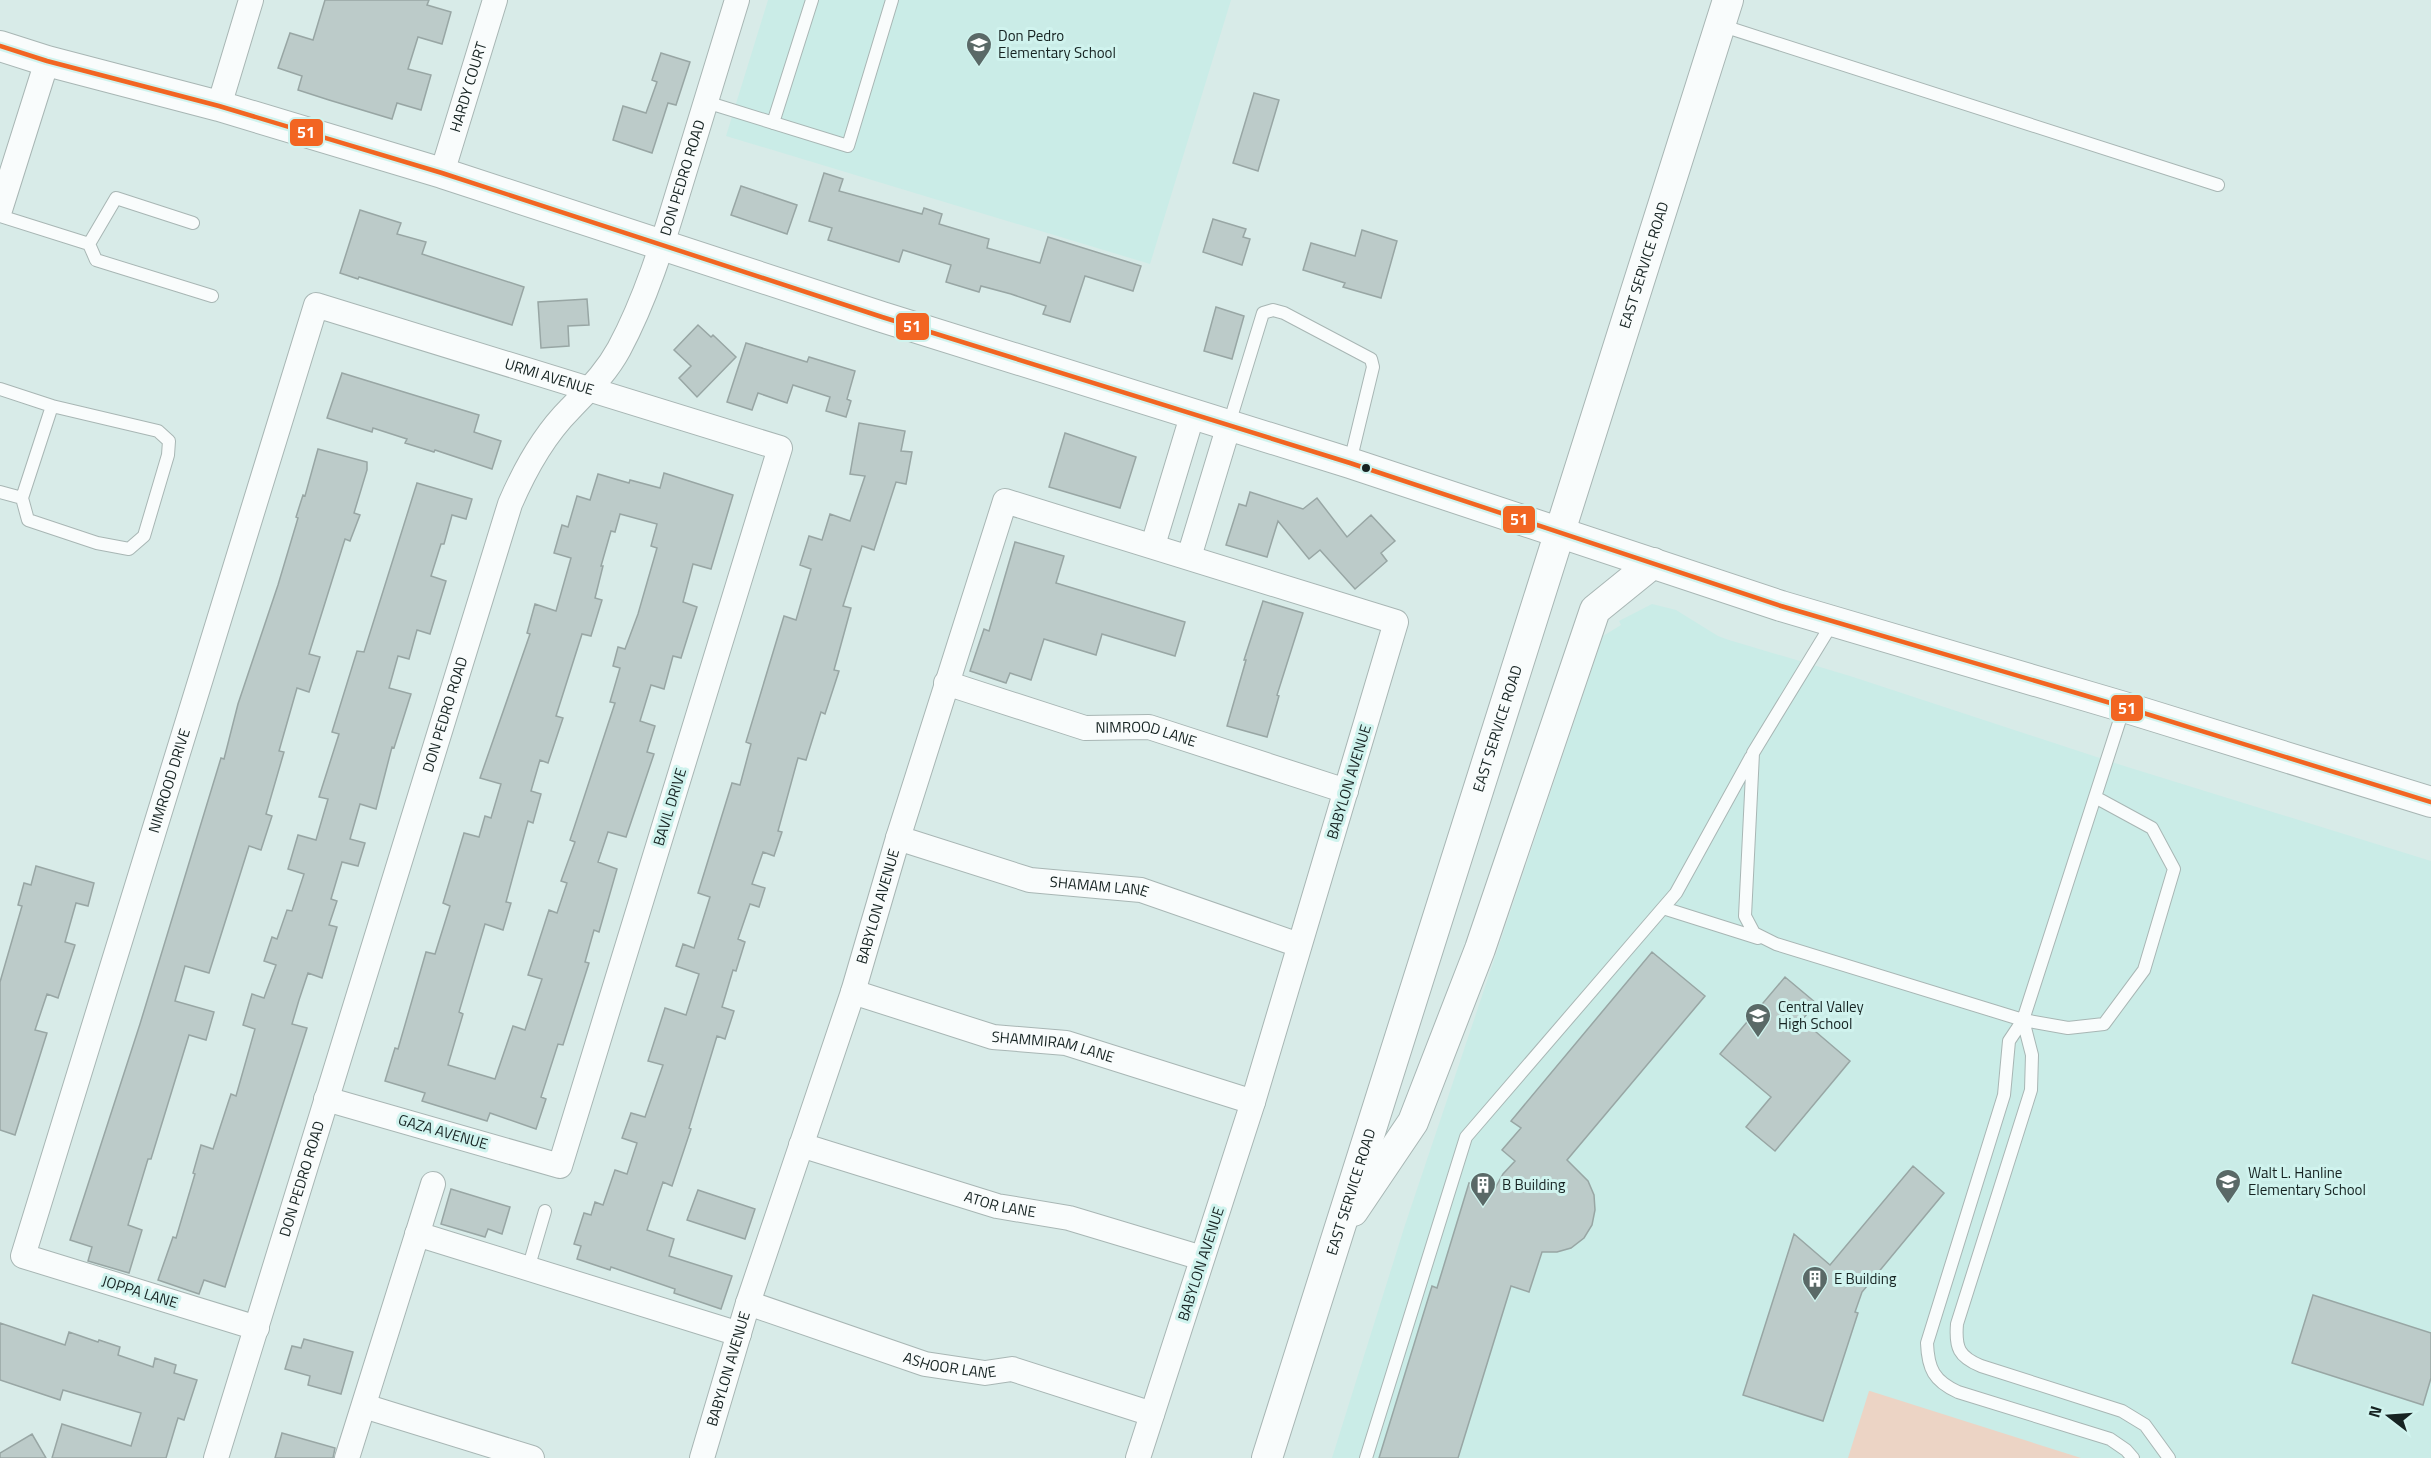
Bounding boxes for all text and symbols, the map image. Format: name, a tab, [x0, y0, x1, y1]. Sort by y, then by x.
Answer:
place label: Don Pedro Elementary School	[998, 24, 1116, 64]
school or university icon: Don Pedro Elementary School	[964, 30, 994, 68]
street label: HARDY COURT	[443, 39, 493, 135]
street label: DON PEDRO ROAD	[654, 117, 711, 238]
line badge: 51	[289, 118, 324, 147]
text: 51	[297, 120, 315, 144]
street label: EAST SERVICE ROAD	[1613, 199, 1675, 331]
line badge: 51	[895, 312, 930, 341]
text: 51	[903, 314, 921, 338]
street label: URMI AVENUE	[502, 352, 597, 401]
unlabelled marker	[1360, 462, 1372, 474]
line badge: 51	[1502, 505, 1536, 534]
text: 51	[1510, 507, 1528, 531]
street label: DON PEDRO ROAD	[416, 654, 473, 775]
street label: EAST SERVICE ROAD	[1466, 662, 1528, 795]
line badge: 51	[2110, 694, 2144, 722]
text: 51	[2118, 696, 2136, 720]
street label: NIMROOD LANE	[1095, 715, 1200, 753]
street label: BABYLON AVENUE	[1320, 722, 1377, 842]
street label: NIMROOD DRIVE	[142, 726, 196, 836]
street label: BAVIL DRIVE	[647, 765, 692, 849]
street label: BABYLON AVENUE	[850, 846, 905, 967]
street label: SHAMAM LANE	[1049, 870, 1152, 903]
place label: Central Valley High School	[1778, 995, 1864, 1035]
school or university icon: Central Valley High School	[1743, 1001, 1773, 1039]
street label: SHAMMIRAM LANE	[991, 1025, 1117, 1069]
street label: GAZA AVENUE	[396, 1108, 491, 1155]
street label: DON PEDRO ROAD	[273, 1118, 330, 1240]
street label: EAST SERVICE ROAD	[1320, 1126, 1381, 1258]
place label: Walt L. Hanline Elementary School	[2248, 1161, 2366, 1201]
school or university icon: Walt L. Hanline Elementary School	[2213, 1167, 2243, 1205]
building icon: B Building	[1468, 1170, 1498, 1208]
place label: B Building	[1502, 1173, 1566, 1196]
street label: ATOR LANE	[962, 1185, 1038, 1223]
street label: BABYLON AVENUE	[1171, 1204, 1230, 1324]
building icon: E Building	[1800, 1264, 1830, 1302]
place label: E Building	[1834, 1267, 1897, 1290]
street label: JOPPA LANE	[99, 1269, 181, 1314]
street label: BABYLON AVENUE	[700, 1308, 756, 1429]
street label: ASHOOR LANE	[900, 1345, 998, 1384]
north arrow	[2359, 1386, 2419, 1446]
text: N	[2362, 1403, 2388, 1420]

